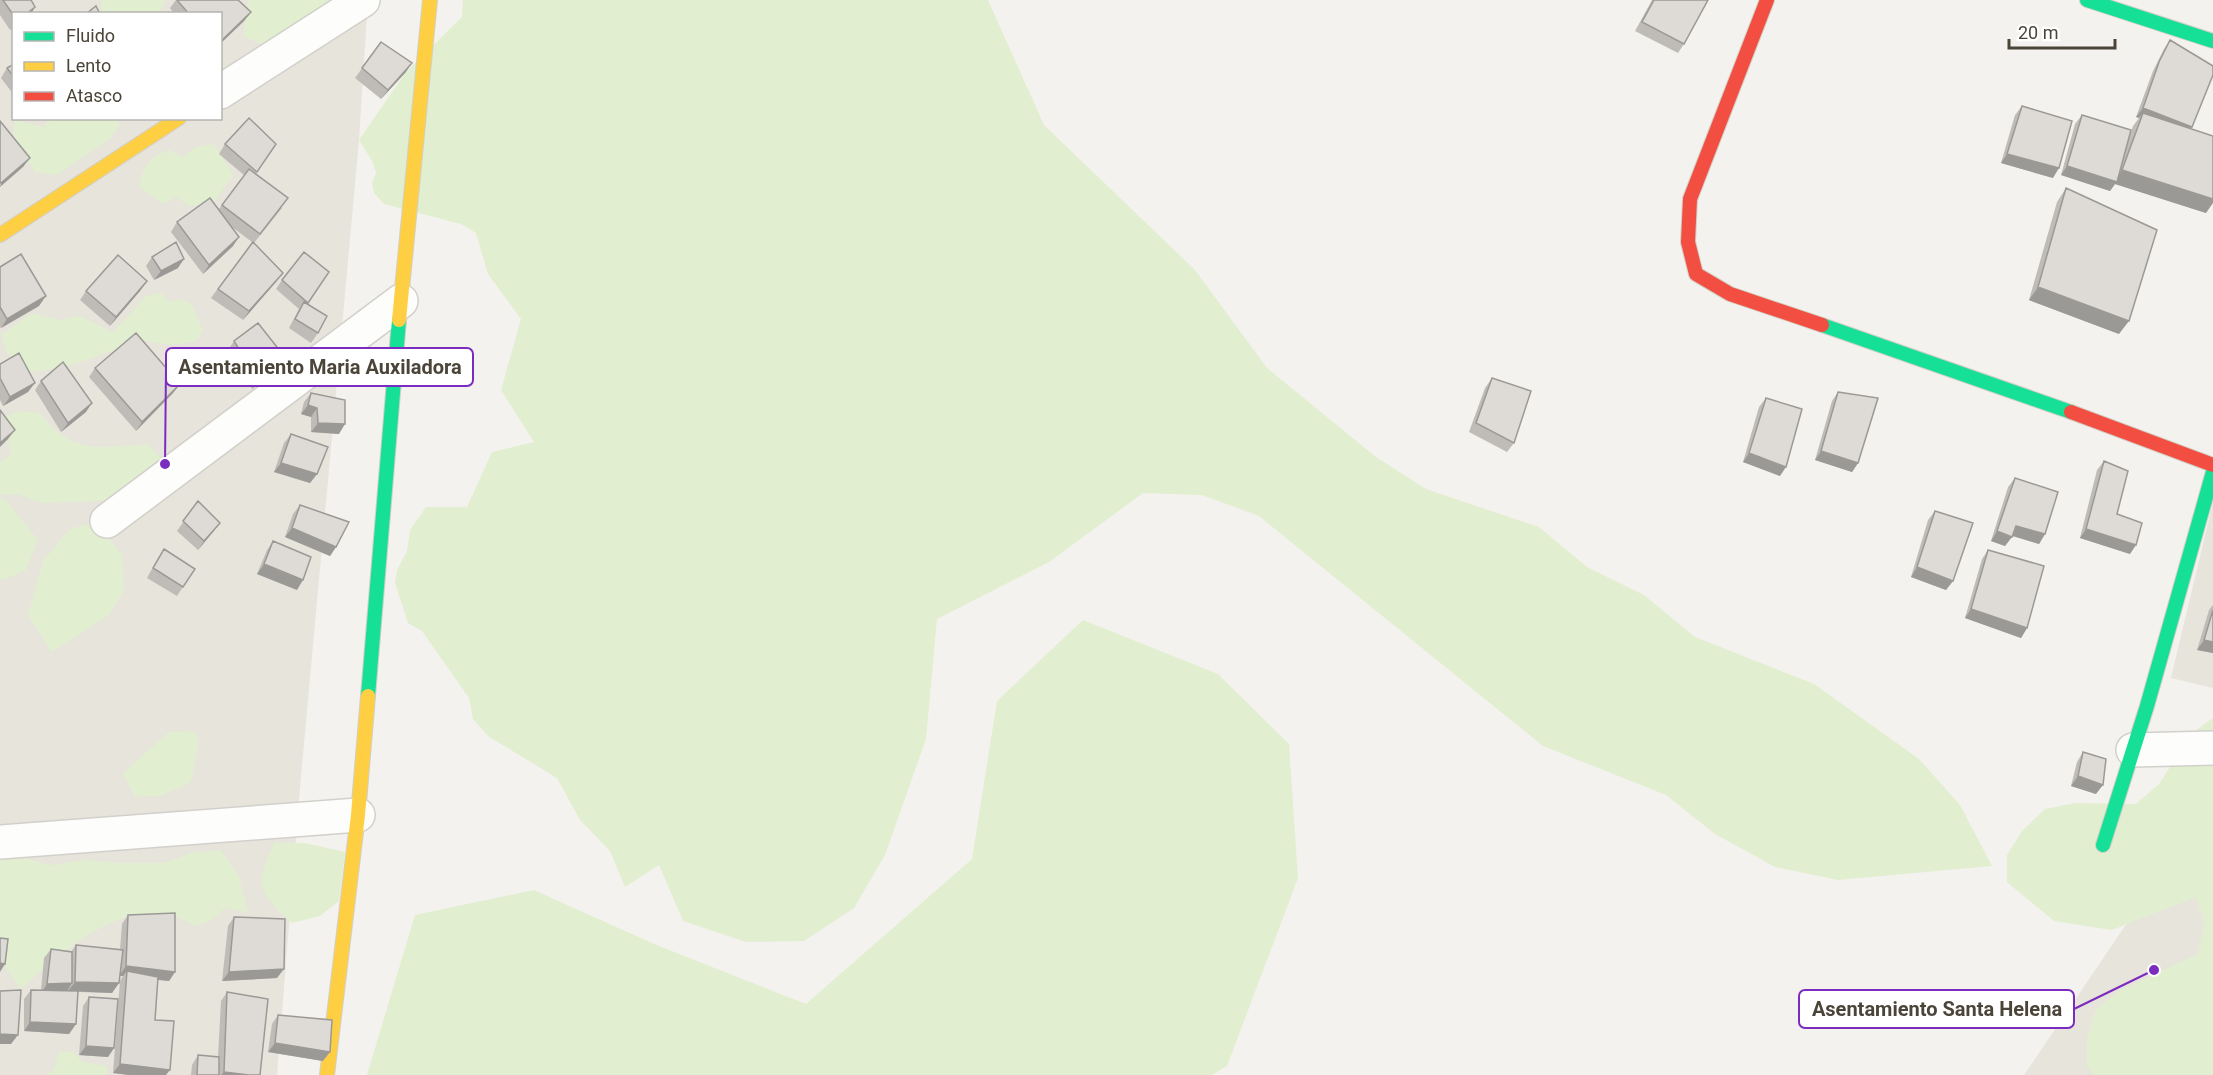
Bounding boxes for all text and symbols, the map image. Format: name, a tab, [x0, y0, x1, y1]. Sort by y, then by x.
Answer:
legend	[12, 12, 222, 120]
scale bar	[2009, 12, 2116, 50]
text: 20 m	[2018, 22, 2058, 43]
text: Fluido	[66, 25, 115, 46]
text: Lento	[66, 55, 111, 76]
text: Atasco	[66, 85, 122, 106]
callout: Asentamiento Maria Auxiladora	[166, 348, 473, 386]
text: Asentamiento Maria Auxiladora	[178, 355, 462, 379]
callout: Asentamiento Santa Helena	[1799, 990, 2074, 1028]
text: Asentamiento Santa Helena	[1812, 997, 2062, 1021]

